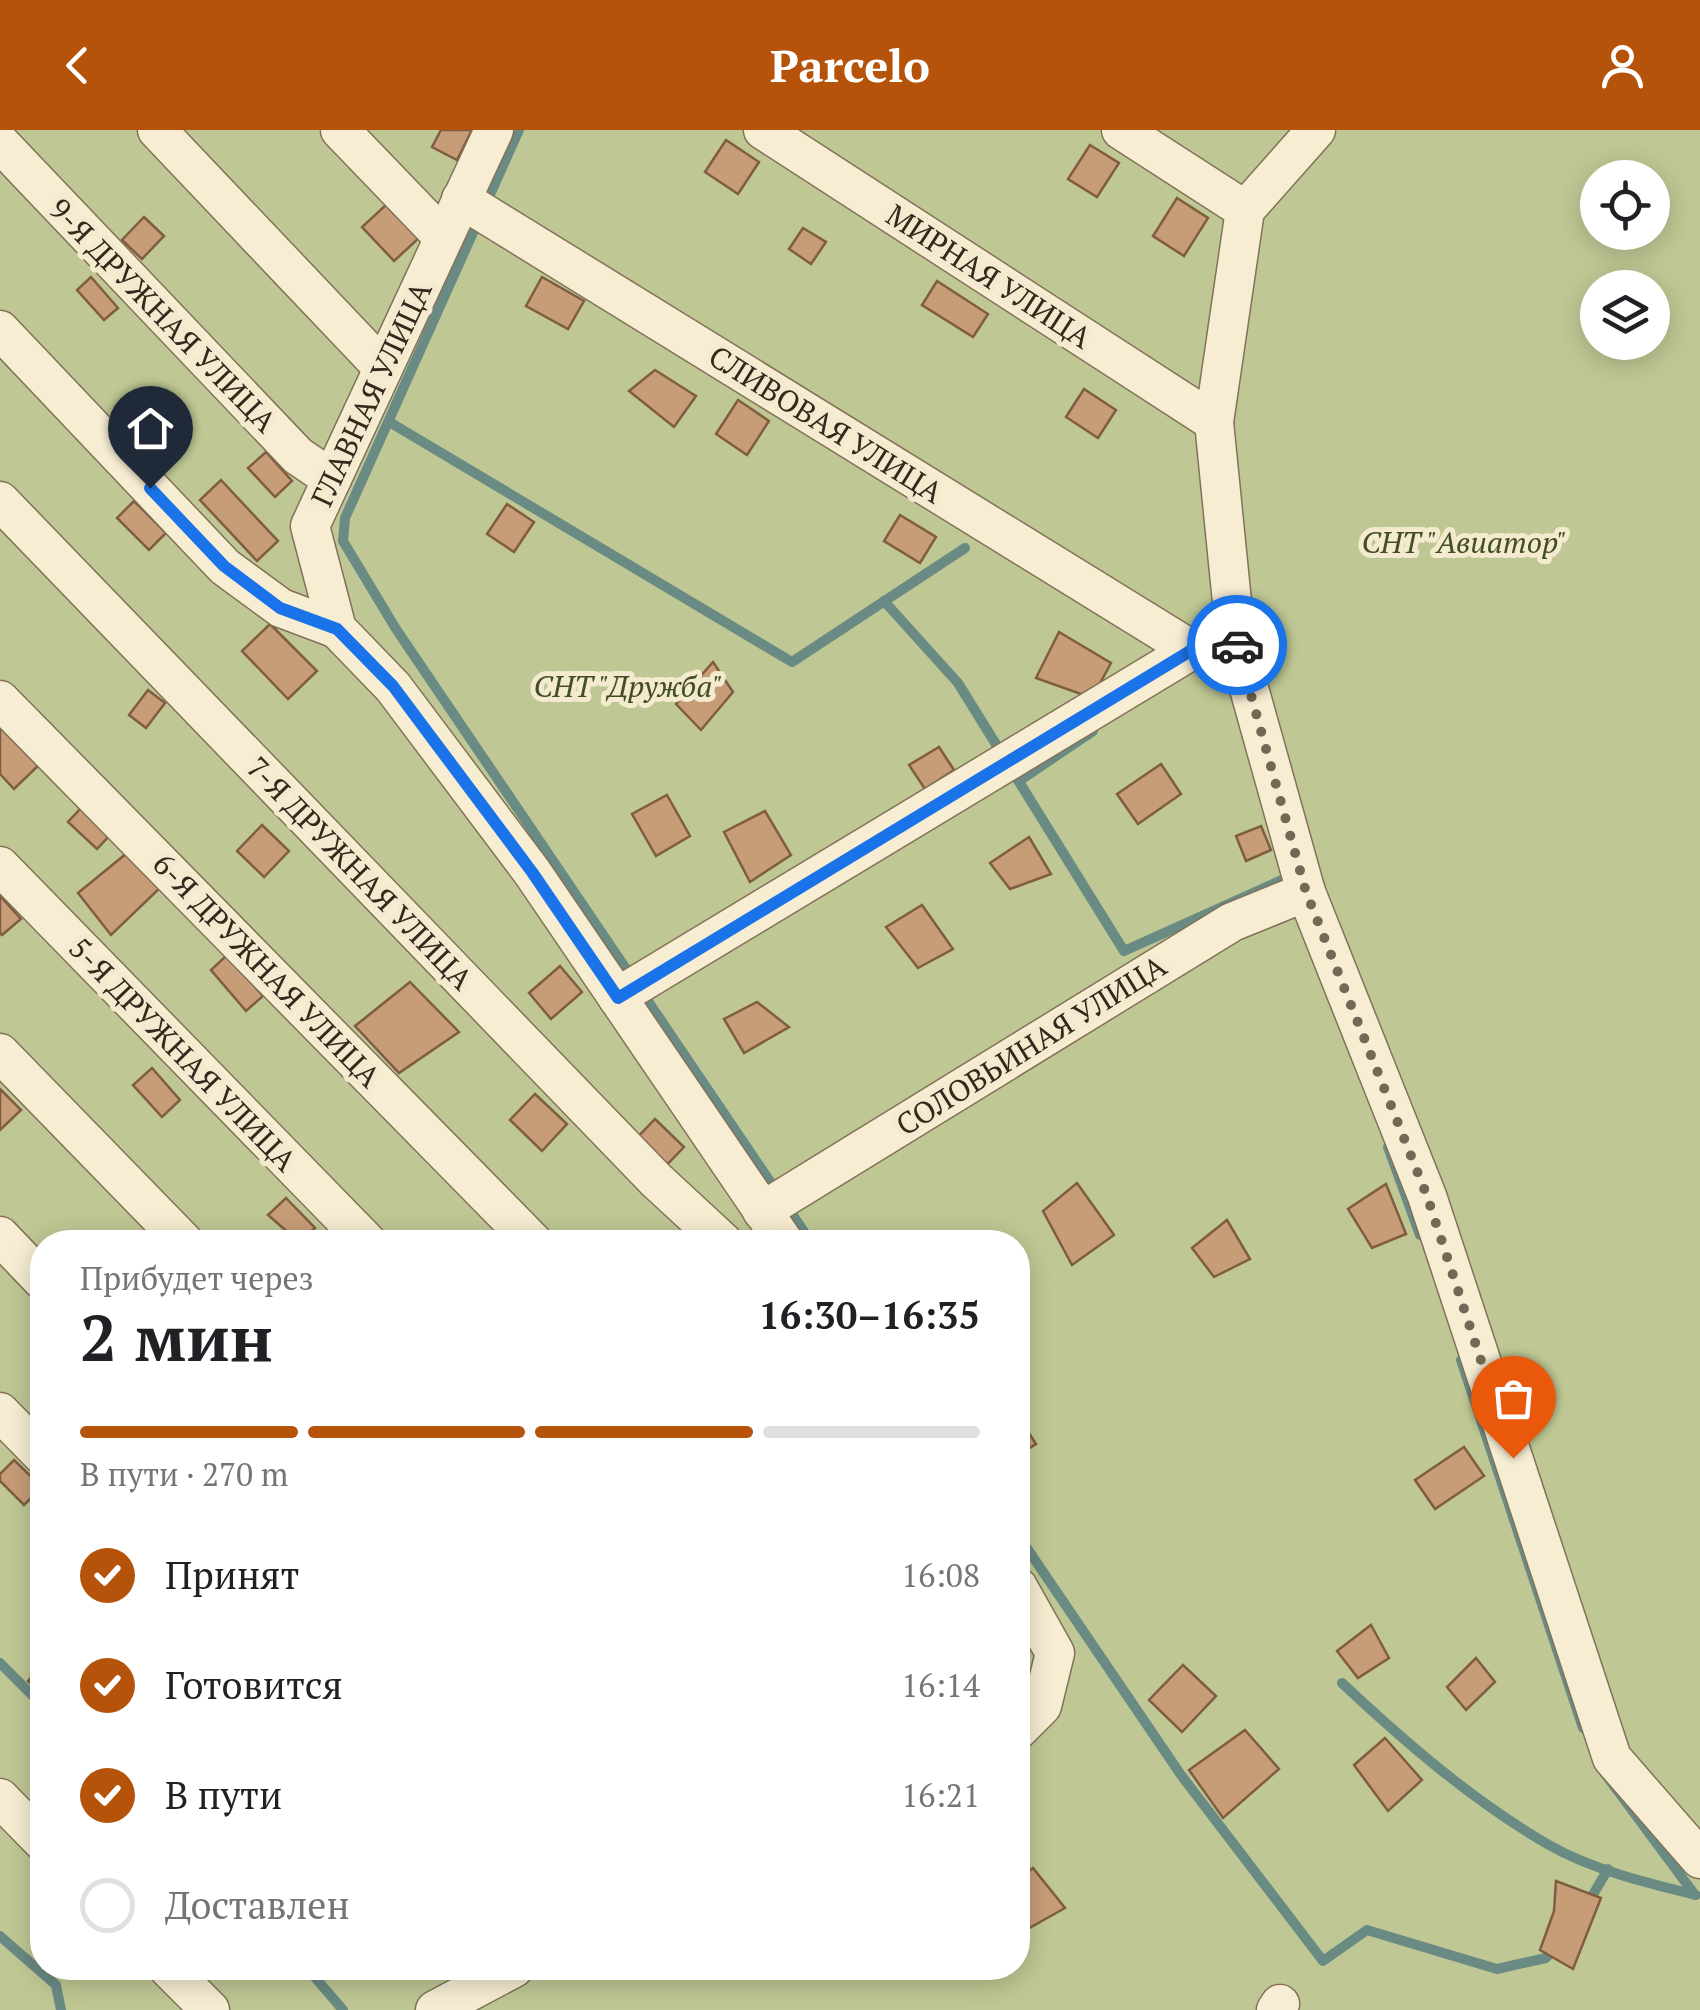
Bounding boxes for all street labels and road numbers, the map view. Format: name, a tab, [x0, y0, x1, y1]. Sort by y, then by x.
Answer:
street label: 9-Я ДРУЖНАЯ УЛИЦА	[41, 189, 286, 441]
street label: МИРНАЯ УЛИЦА	[879, 195, 1100, 358]
street label: ГЛАВНАЯ УЛИЦА	[301, 275, 441, 513]
street label: СЛИВОВАЯ УЛИЦА	[701, 336, 951, 512]
street label: 7-Я ДРУЖНАЯ УЛИЦА	[238, 748, 482, 999]
street label: 6-Я ДРУЖНАЯ УЛИЦА	[145, 844, 390, 1096]
street label: 5-Я ДРУЖНАЯ УЛИЦА	[61, 928, 306, 1180]
street label: СОЛОВЬИНАЯ УЛИЦА	[888, 945, 1174, 1144]

